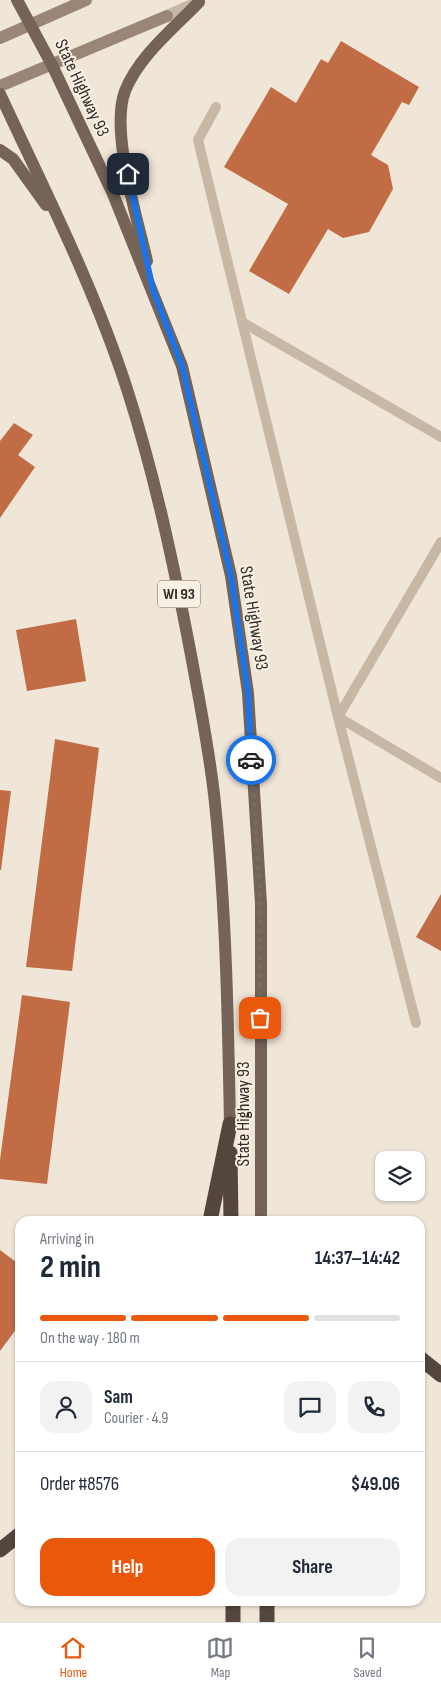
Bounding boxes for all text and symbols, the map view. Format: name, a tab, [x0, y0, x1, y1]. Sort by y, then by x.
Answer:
street label: State Highway 93	[50, 36, 114, 140]
pin	[107, 153, 149, 195]
icon: home	[114, 160, 142, 188]
street label: State Highway 93	[235, 565, 273, 671]
road number: WI 93	[158, 580, 200, 608]
courier	[226, 735, 276, 785]
icon: car	[237, 746, 265, 774]
pin	[239, 997, 281, 1039]
icon: bag	[246, 1004, 274, 1032]
street label: State Highway 93	[233, 1062, 254, 1166]
map controls	[375, 1151, 425, 1201]
button: layers	[375, 1151, 425, 1201]
text: Arriving in	[40, 1230, 94, 1249]
text: 14:37–14:42	[315, 1247, 400, 1270]
text: 2 min	[40, 1248, 101, 1287]
text: On the way · 180 m	[40, 1329, 140, 1348]
button: person	[40, 1381, 92, 1433]
button: chat	[284, 1381, 336, 1433]
button: phone	[348, 1381, 400, 1433]
text: Sam	[104, 1386, 133, 1409]
text: Courier · 4.9	[104, 1409, 168, 1428]
text: Order #8576	[40, 1473, 119, 1496]
text: $49.06	[351, 1473, 400, 1496]
button: Help	[40, 1538, 215, 1596]
button: Share	[225, 1538, 400, 1596]
tab: Home	[59, 1634, 87, 1681]
tab: Map	[206, 1634, 234, 1681]
tab: Saved	[353, 1634, 381, 1681]

